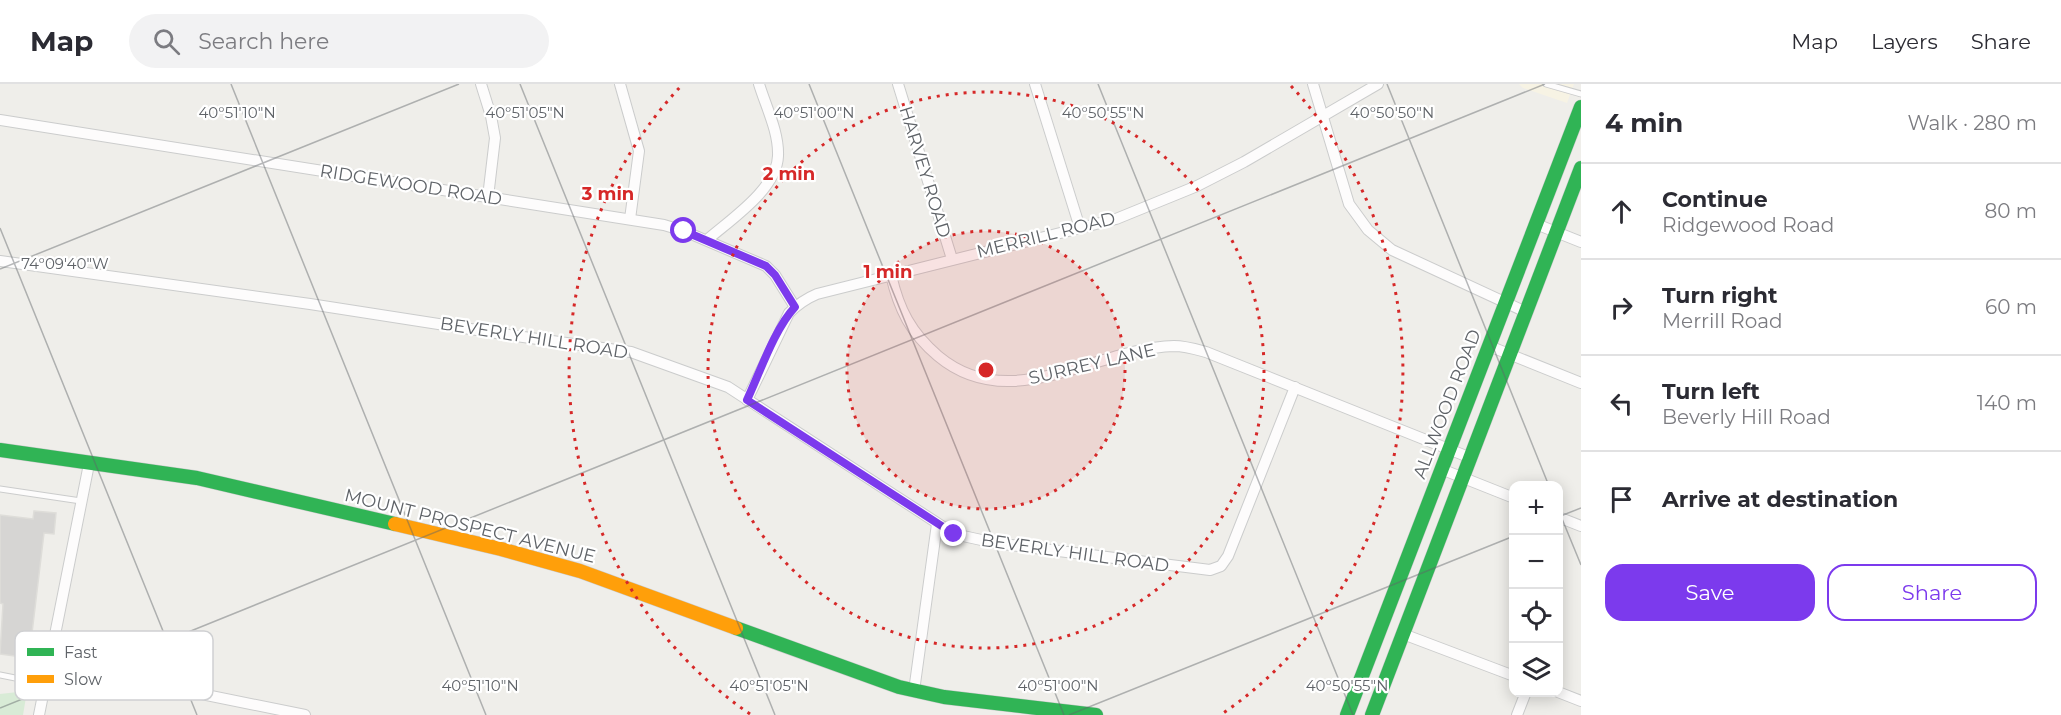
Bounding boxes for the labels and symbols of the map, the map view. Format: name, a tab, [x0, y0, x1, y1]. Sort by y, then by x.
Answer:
text: 40°51'10"N	[198, 103, 276, 122]
text: 40°51'05"N	[485, 103, 565, 122]
text: 40°51'00"N	[773, 103, 855, 122]
street label: HARVEY ROAD	[895, 103, 955, 241]
text: 40°50'55"N	[1062, 103, 1144, 122]
text: 40°50'50"N	[1350, 103, 1434, 122]
street label: RIDGEWOOD ROAD	[318, 160, 504, 210]
text: 2 min	[763, 163, 815, 185]
text: 3 min	[581, 183, 634, 205]
street label: MERRILL ROAD	[974, 207, 1118, 263]
route start	[670, 217, 696, 243]
text: 74°09'40"W	[21, 254, 109, 273]
text: 1 min	[864, 261, 912, 283]
street label: BEVERLY HILL ROAD	[438, 312, 630, 364]
street label: ALLWOOD ROAD	[1408, 326, 1486, 482]
street label: SURREY LANE	[1026, 339, 1158, 389]
centre of rings	[976, 360, 996, 380]
street label: MOUNT PROSPECT AVENUE	[342, 484, 598, 568]
route end	[940, 520, 966, 546]
street label: BEVERLY HILL ROAD	[979, 529, 1171, 577]
legend	[15, 631, 213, 700]
text: Fast	[64, 643, 98, 662]
text: Slow	[64, 670, 102, 689]
text: 40°51'10"N	[441, 676, 519, 695]
text: 40°51'05"N	[729, 676, 809, 695]
text: 40°51'00"N	[1017, 676, 1099, 695]
text: 40°50'55"N	[1306, 676, 1388, 695]

